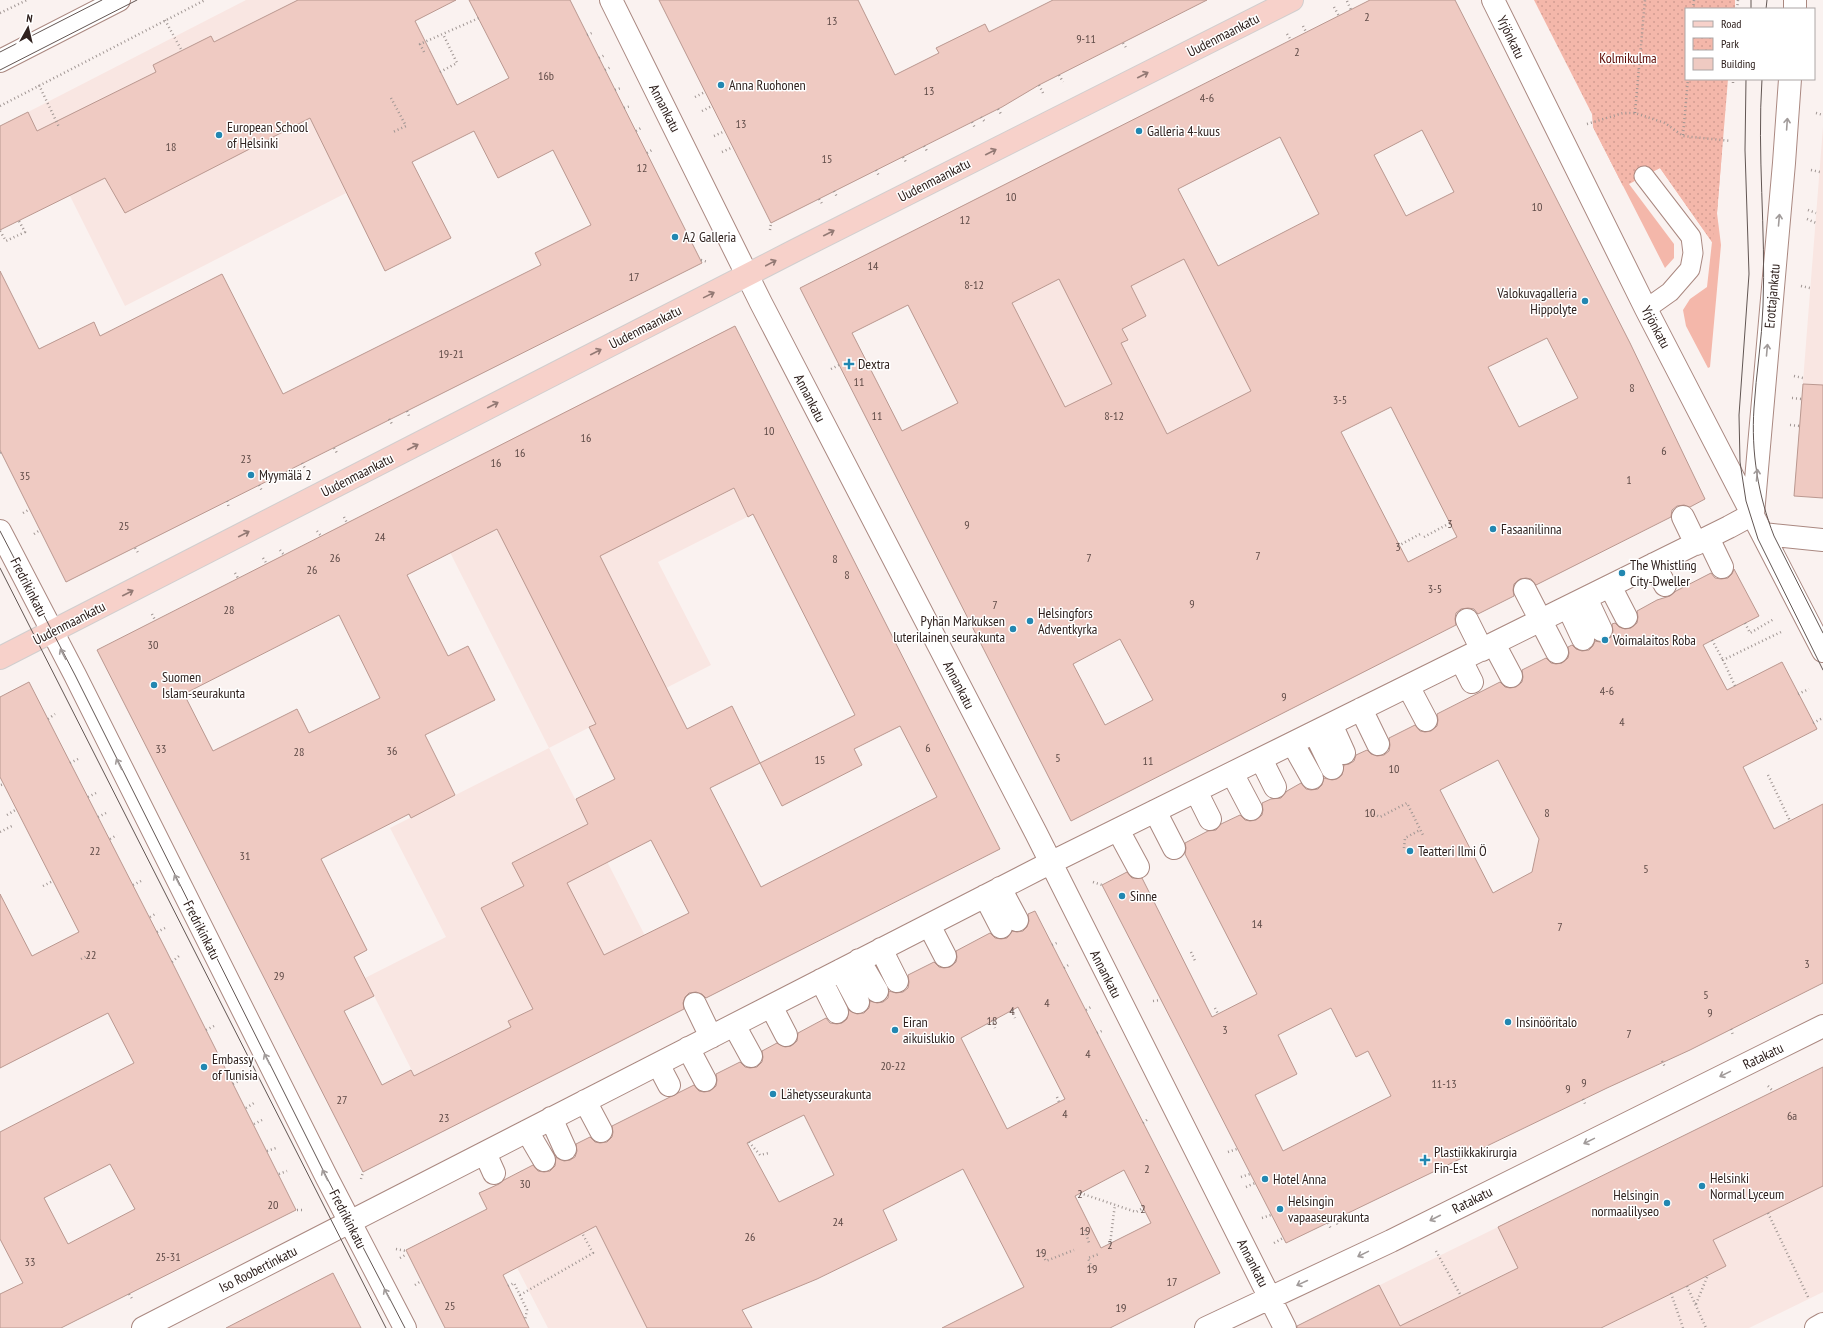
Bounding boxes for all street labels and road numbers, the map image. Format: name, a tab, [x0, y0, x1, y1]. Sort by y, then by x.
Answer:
street label: Uudenmaankatu	[1184, 9, 1262, 61]
street label: Yrjönkatu	[1493, 13, 1529, 61]
street label: Annankatu	[645, 81, 685, 135]
street label: Uudenmaankatu	[895, 154, 973, 206]
street label: Erottajankatu	[1760, 263, 1784, 329]
street label: Uudenmaankatu	[606, 301, 684, 353]
street label: Yrjönkatu	[1637, 303, 1675, 351]
street label: Annankatu	[790, 371, 830, 425]
street label: Uudenmaankatu	[318, 449, 396, 501]
street label: Fredrikinkatu	[6, 554, 52, 620]
street label: Uudenmaankatu	[30, 597, 108, 649]
street label: Annankatu	[939, 658, 979, 712]
street label: Fredrikinkatu	[179, 897, 225, 963]
street label: Annankatu	[1086, 947, 1126, 1001]
street label: Ratakatu	[1740, 1039, 1786, 1073]
street label: Ratakatu	[1449, 1182, 1495, 1218]
street label: Fredrikinkatu	[325, 1186, 371, 1252]
street label: Annankatu	[1233, 1236, 1273, 1290]
street label: Iso Roobertinkatu	[216, 1242, 300, 1296]

